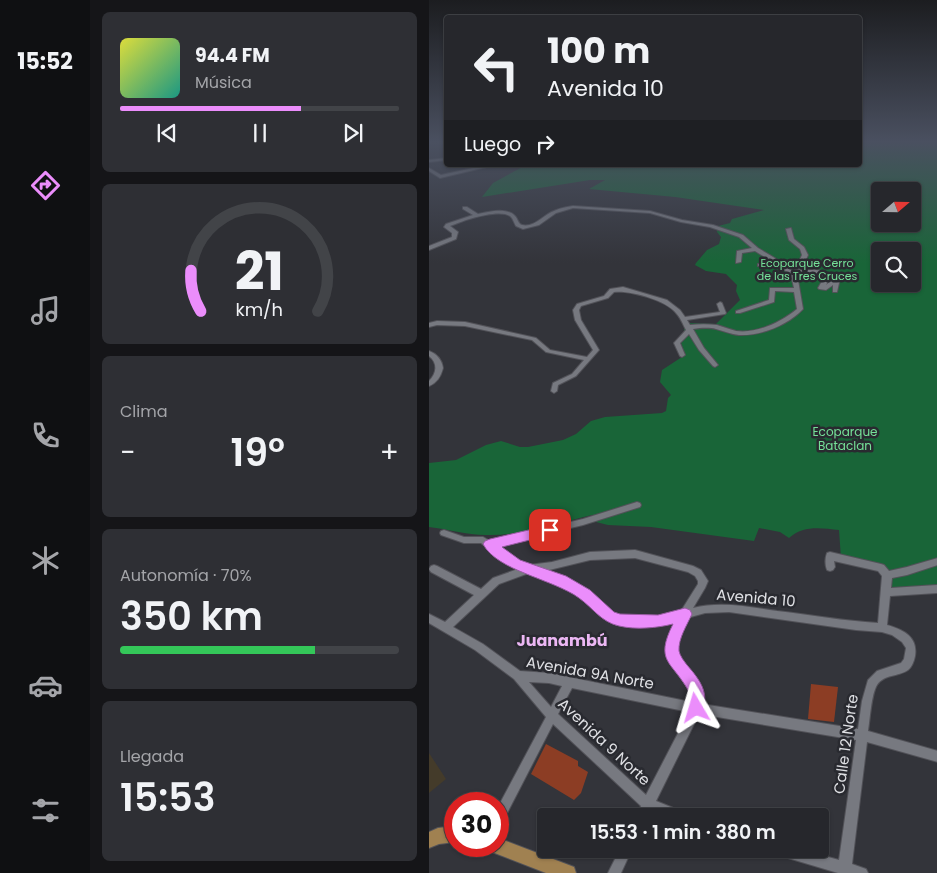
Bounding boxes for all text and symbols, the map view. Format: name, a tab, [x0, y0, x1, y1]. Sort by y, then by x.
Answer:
text: 100 m	[547, 26, 650, 75]
icon: left	[464, 35, 529, 100]
text: 94.4 FM	[195, 42, 270, 69]
text: 15:52	[17, 46, 73, 77]
text: Música	[195, 71, 252, 94]
text: Avenida 10	[547, 73, 664, 104]
icon: previous	[153, 119, 181, 147]
icon: pause	[246, 119, 274, 147]
icon: next	[339, 119, 367, 147]
icon: right	[531, 130, 559, 158]
text: Luego	[464, 131, 521, 158]
icon: directions	[28, 168, 63, 203]
north arrow	[871, 182, 921, 232]
map controls	[871, 182, 921, 292]
text: 21	[235, 235, 284, 308]
button: search	[871, 242, 921, 292]
park label: Ecoparque Cerro de las Tres Cruces	[757, 255, 857, 284]
icon: music	[28, 293, 63, 328]
text: km/h	[236, 297, 283, 322]
text: Clima	[120, 400, 168, 423]
icon: phone	[28, 418, 63, 453]
park label: Ecoparque Bataclan	[812, 423, 878, 454]
text: 19°	[230, 426, 285, 479]
text: −	[120, 433, 135, 472]
text: +	[380, 433, 399, 472]
pin	[529, 509, 571, 551]
icon: arrive	[536, 516, 564, 544]
icon: climate	[28, 543, 63, 578]
text: Autonomía · 70%	[120, 564, 252, 587]
street label: Avenida 10	[715, 584, 797, 611]
text: 350 km	[120, 590, 263, 643]
district label: Juanambú	[516, 629, 608, 652]
street label: Avenida 9A Norte	[525, 651, 656, 694]
icon: car	[28, 668, 63, 703]
position arrow	[669, 681, 721, 733]
street label: Avenida 9 Norte	[554, 693, 655, 790]
street label: Calle 12 Norte	[828, 693, 863, 795]
text: Llegada	[120, 745, 184, 768]
text: 15:53	[120, 771, 215, 824]
speed limit sign: 30	[444, 792, 509, 857]
icon: filters	[28, 793, 63, 828]
text: 15:53 · 1 min · 380 m	[590, 819, 776, 846]

